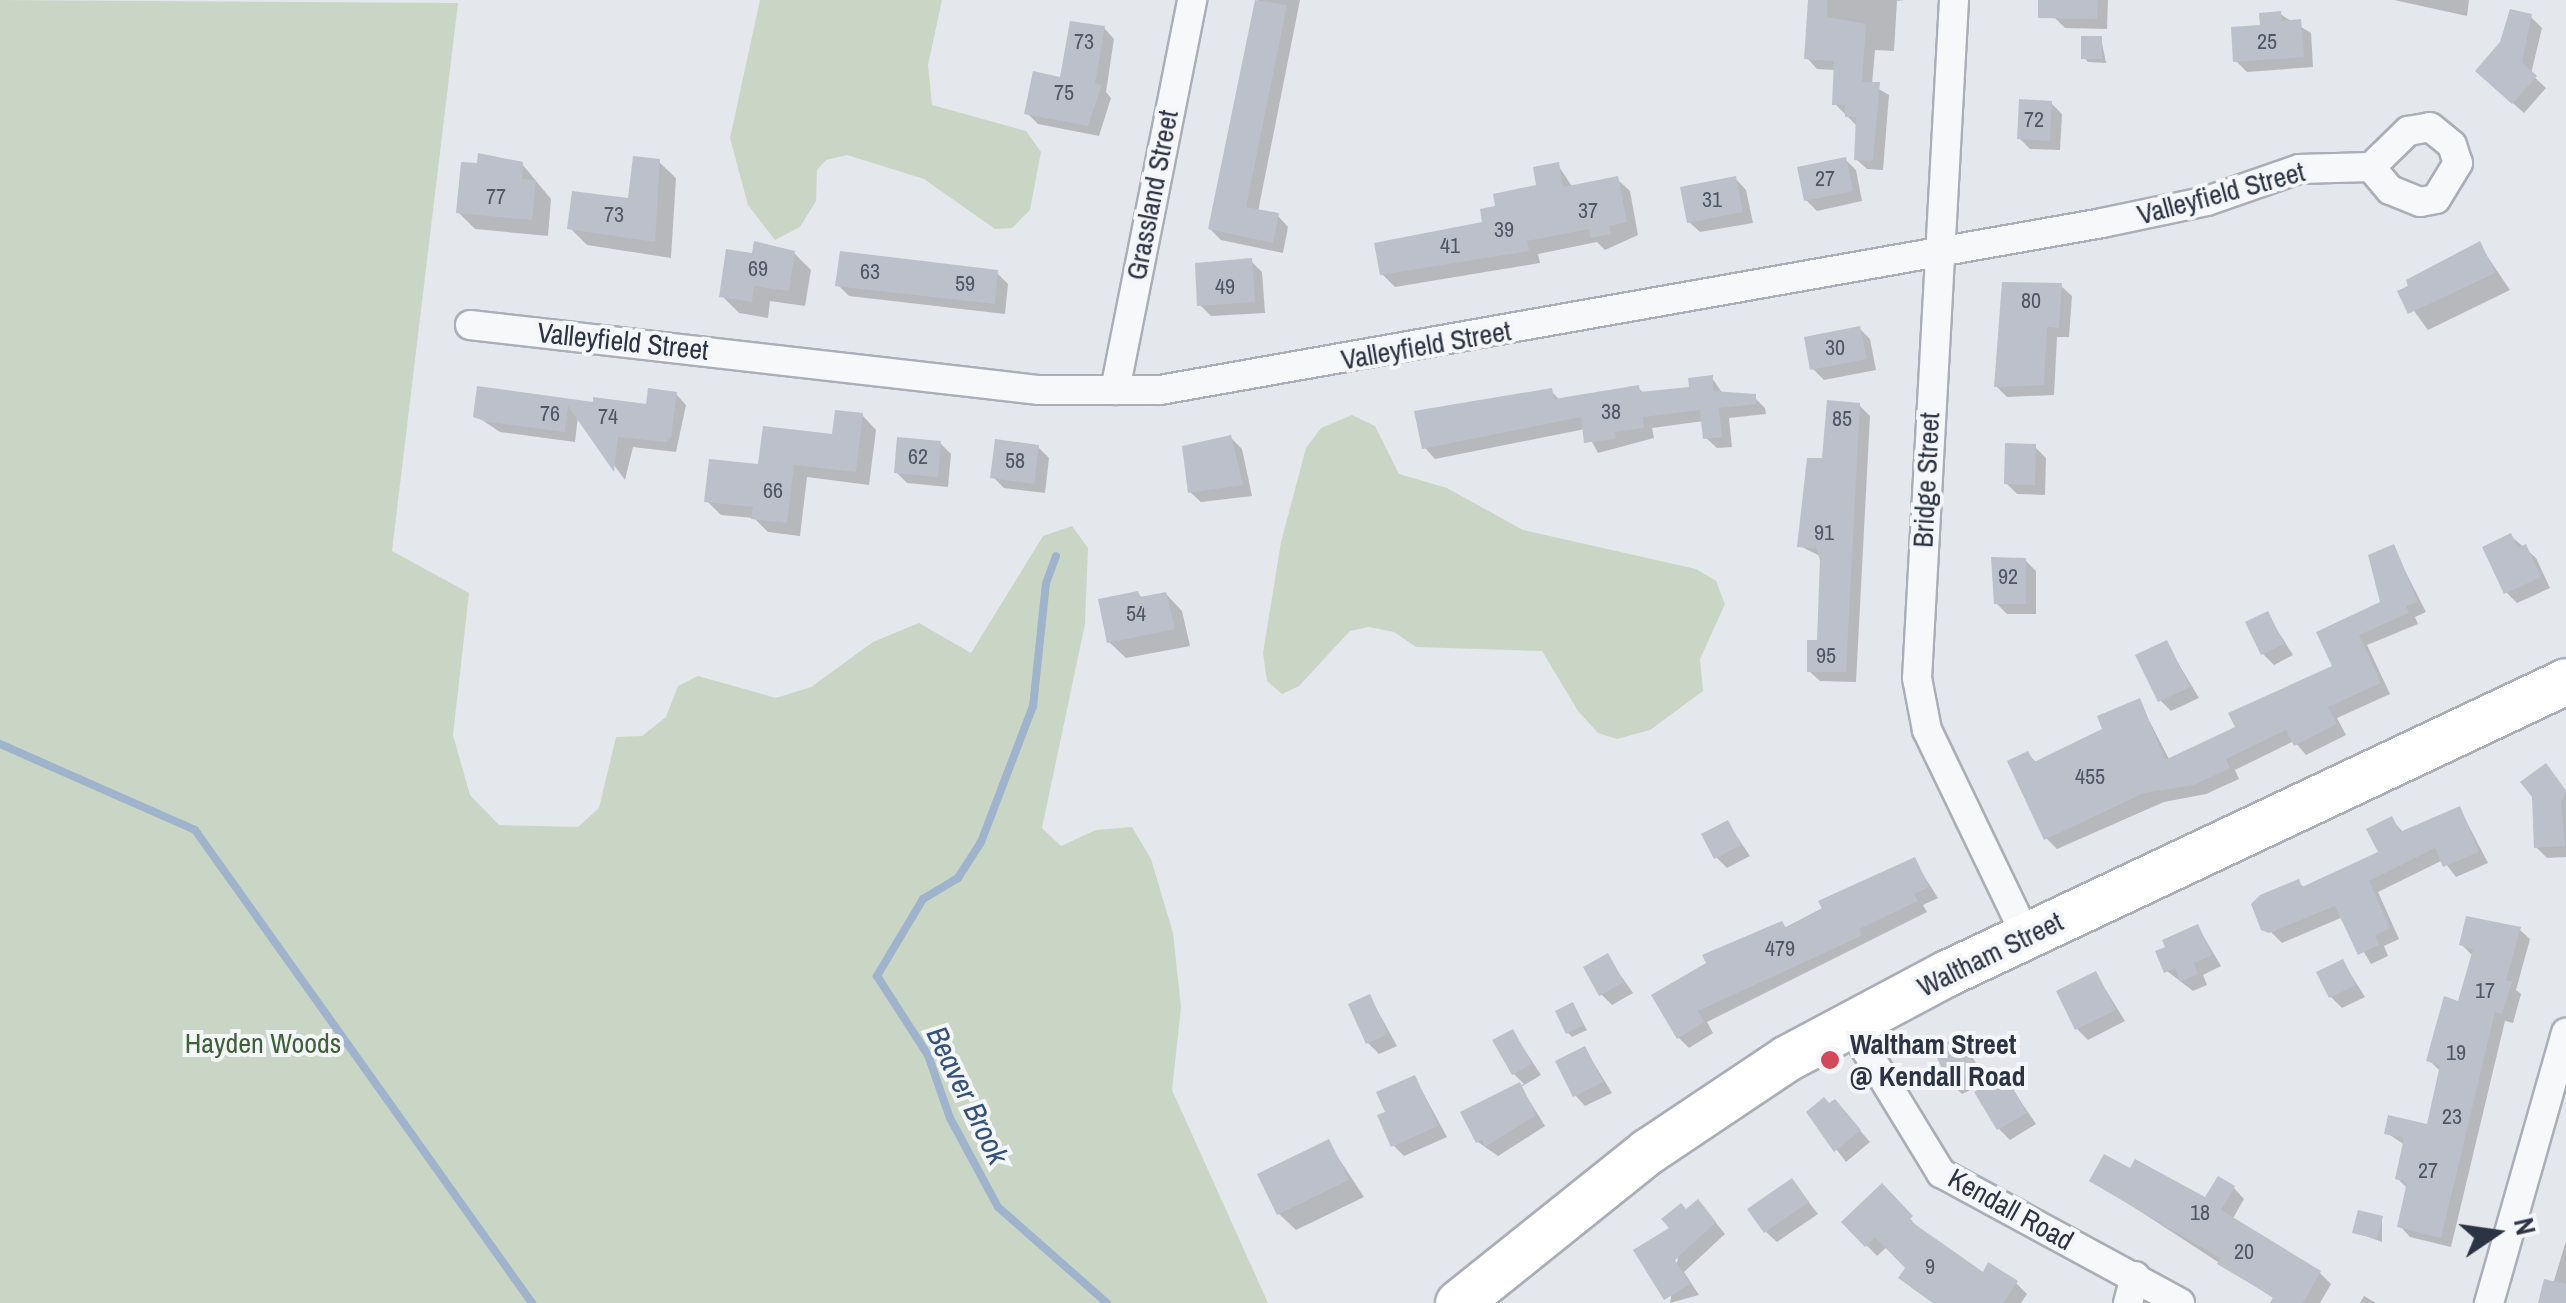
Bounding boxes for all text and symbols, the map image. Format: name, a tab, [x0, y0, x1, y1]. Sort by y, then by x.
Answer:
house number: 73	[1074, 29, 1094, 55]
house number: 25	[2257, 29, 2277, 55]
house number: 75	[1054, 80, 1074, 106]
street label: Grassland Street	[1119, 107, 1185, 283]
house number: 72	[2024, 107, 2044, 133]
street label: Valleyfield Street	[2134, 155, 2308, 231]
house number: 27	[1815, 166, 1835, 192]
house number: 77	[486, 184, 506, 210]
house number: 31	[1702, 187, 1722, 213]
house number: 37	[1578, 198, 1598, 224]
house number: 73	[604, 202, 624, 228]
house number: 39	[1494, 217, 1514, 243]
house number: 41	[1440, 233, 1460, 259]
house number: 69	[748, 256, 768, 282]
house number: 63	[860, 259, 880, 285]
house number: 59	[955, 271, 975, 297]
house number: 49	[1215, 274, 1235, 300]
house number: 80	[2021, 288, 2041, 314]
street label: Valleyfield Street	[1338, 314, 1514, 376]
street label: Valleyfield Street	[536, 315, 710, 367]
house number: 30	[1825, 335, 1845, 361]
house number: 38	[1601, 399, 1621, 425]
house number: 76	[540, 401, 560, 427]
house number: 74	[598, 404, 618, 430]
house number: 85	[1832, 406, 1852, 432]
street label: Bridge Street	[1906, 412, 1946, 548]
house number: 62	[908, 444, 928, 470]
house number: 58	[1005, 448, 1025, 474]
house number: 66	[763, 478, 783, 504]
house number: 91	[1814, 520, 1834, 546]
house number: 92	[1998, 564, 2018, 590]
house number: 54	[1126, 601, 1146, 627]
house number: 95	[1816, 643, 1836, 669]
house number: 455	[2075, 764, 2105, 790]
street label: Waltham Street	[1912, 904, 2068, 1004]
house number: 479	[1765, 936, 1795, 962]
house number: 17	[2475, 978, 2495, 1004]
water label: Beaver Brook	[919, 1020, 1017, 1170]
park label: Hayden Woods	[185, 1026, 341, 1060]
place label: Waltham Street @ Kendall Road	[1850, 1027, 2026, 1093]
house number: 19	[2446, 1040, 2466, 1066]
marker: Waltham Street @ Kendall Road	[1819, 1049, 1841, 1071]
house number: 23	[2442, 1104, 2462, 1130]
house number: 27	[2418, 1158, 2438, 1184]
street label: Kendall Road	[1943, 1161, 2079, 1257]
north arrow	[2446, 1183, 2546, 1283]
house number: 18	[2190, 1200, 2210, 1226]
text: N	[2505, 1214, 2546, 1239]
house number: 20	[2234, 1239, 2254, 1265]
house number: 9	[1925, 1254, 1935, 1280]

